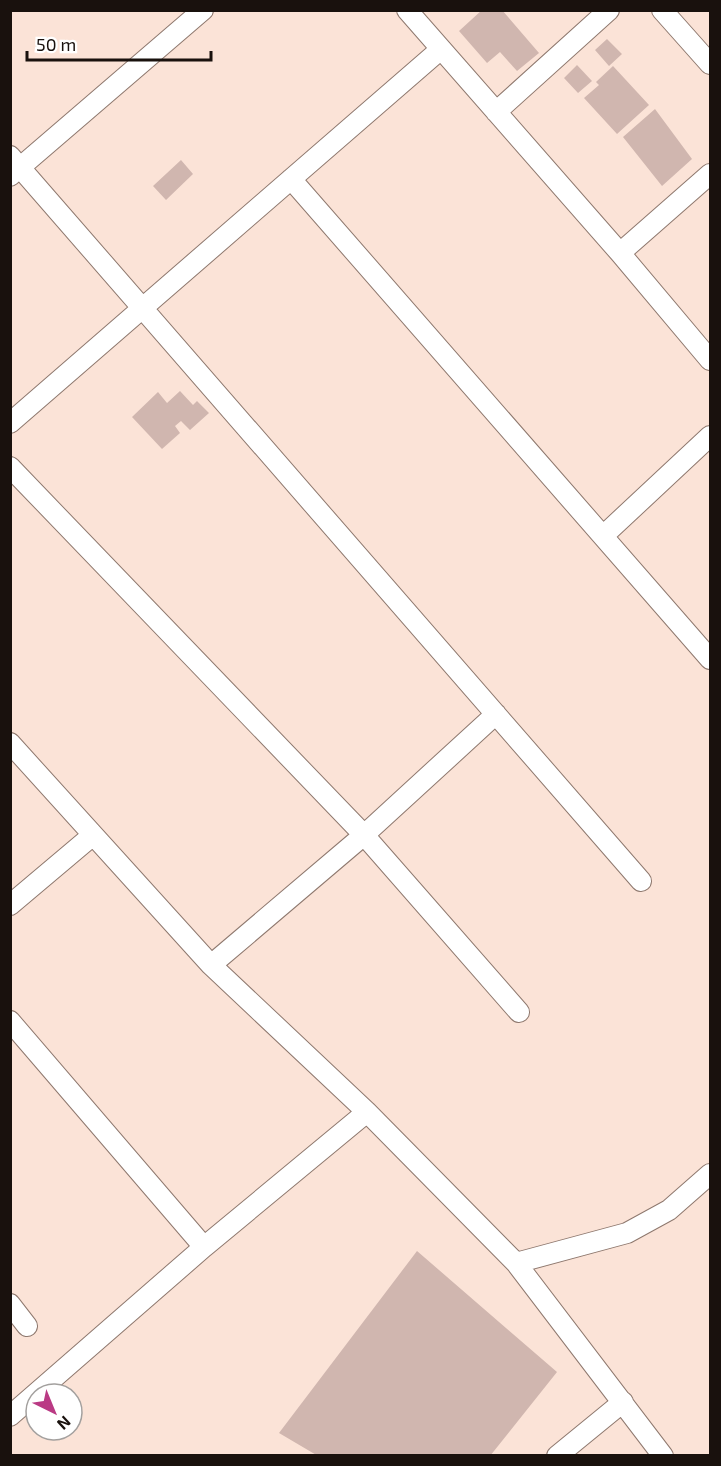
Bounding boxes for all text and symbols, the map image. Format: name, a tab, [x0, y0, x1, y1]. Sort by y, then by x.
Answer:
scale bar	[27, 24, 212, 62]
text: 50 m	[36, 33, 76, 55]
north arrow	[24, 1382, 84, 1442]
text: N	[54, 1412, 75, 1434]

